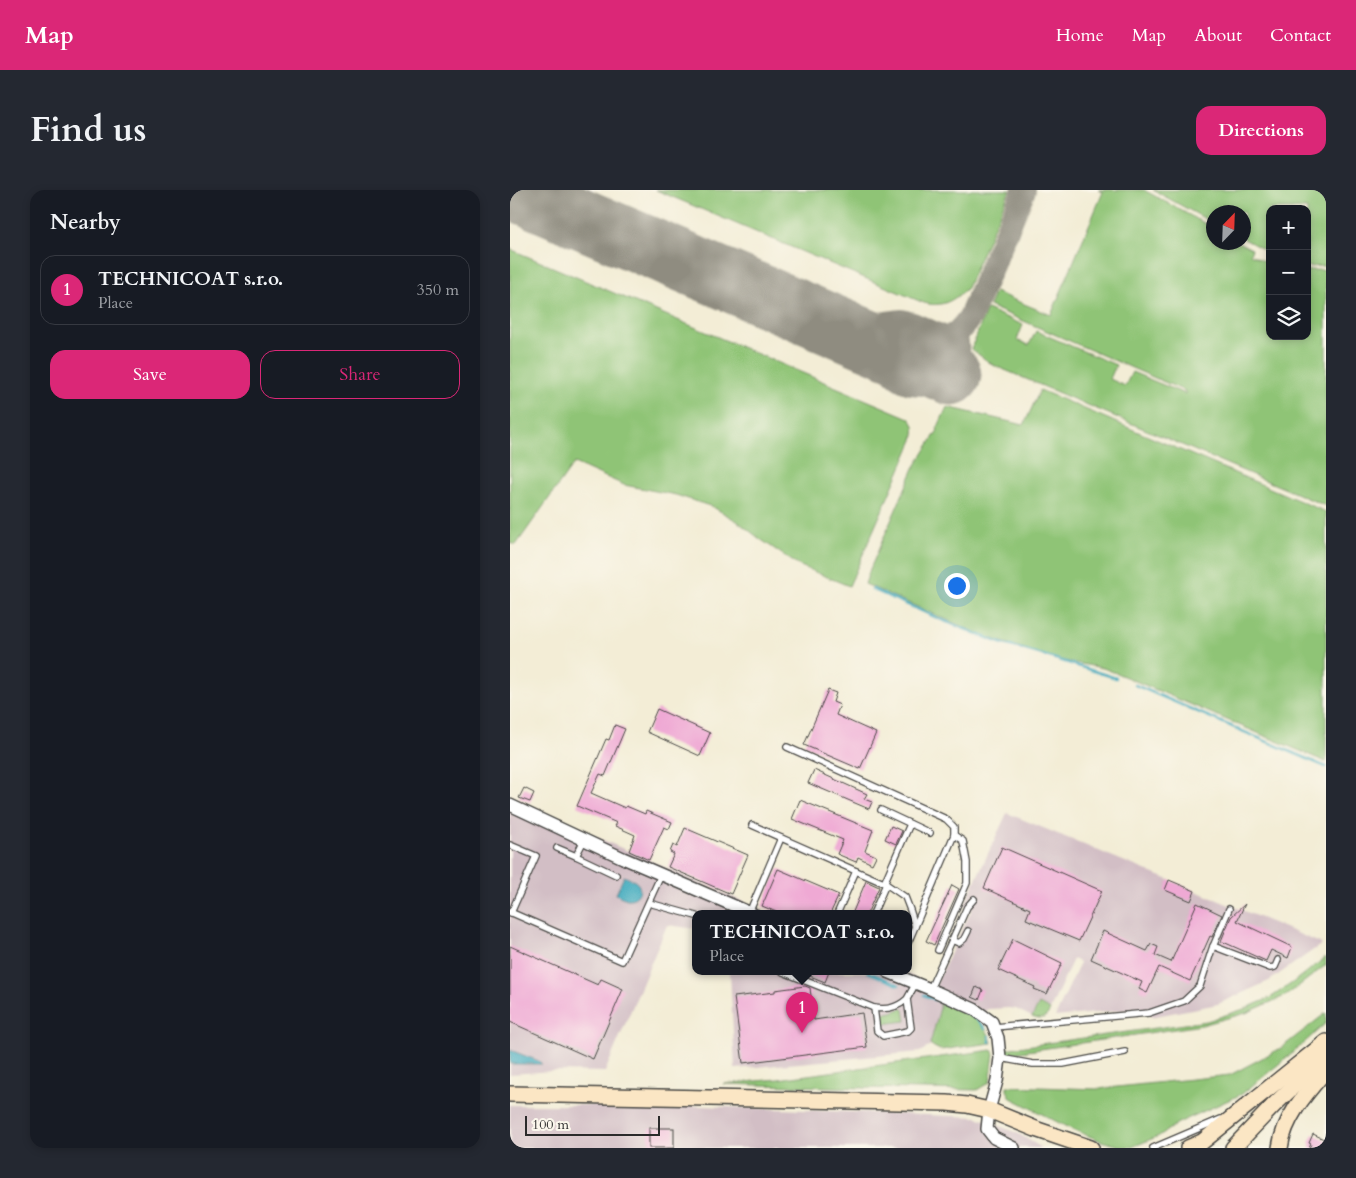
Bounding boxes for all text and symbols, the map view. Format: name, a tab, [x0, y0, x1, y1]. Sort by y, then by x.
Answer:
text: Map	[25, 19, 74, 52]
text: Home	[1056, 23, 1104, 48]
text: Map	[1132, 23, 1166, 48]
text: About	[1194, 23, 1242, 48]
text: Contact	[1270, 23, 1331, 48]
text: Find us	[30, 106, 146, 154]
button: Directions	[1196, 106, 1326, 155]
north arrow	[1206, 205, 1251, 250]
map controls	[1266, 205, 1311, 340]
button: +	[1266, 205, 1311, 250]
text: Nearby	[50, 208, 121, 237]
button: −	[1266, 250, 1311, 295]
text: TECHNICOAT s.r.o.	[98, 266, 283, 292]
text: 1	[63, 279, 71, 301]
text: 350 m	[417, 279, 459, 301]
text: Place	[98, 292, 133, 314]
button: layers	[1266, 295, 1311, 340]
button: Save	[50, 350, 250, 399]
button: Share	[260, 350, 460, 399]
your location	[944, 573, 970, 599]
popup	[692, 910, 912, 975]
text: TECHNICOAT s.r.o.	[709, 919, 895, 945]
text: Place	[709, 945, 744, 967]
pin: 1	[786, 992, 818, 1033]
scale bar	[525, 1113, 660, 1136]
text: 100 m	[532, 1115, 569, 1134]

